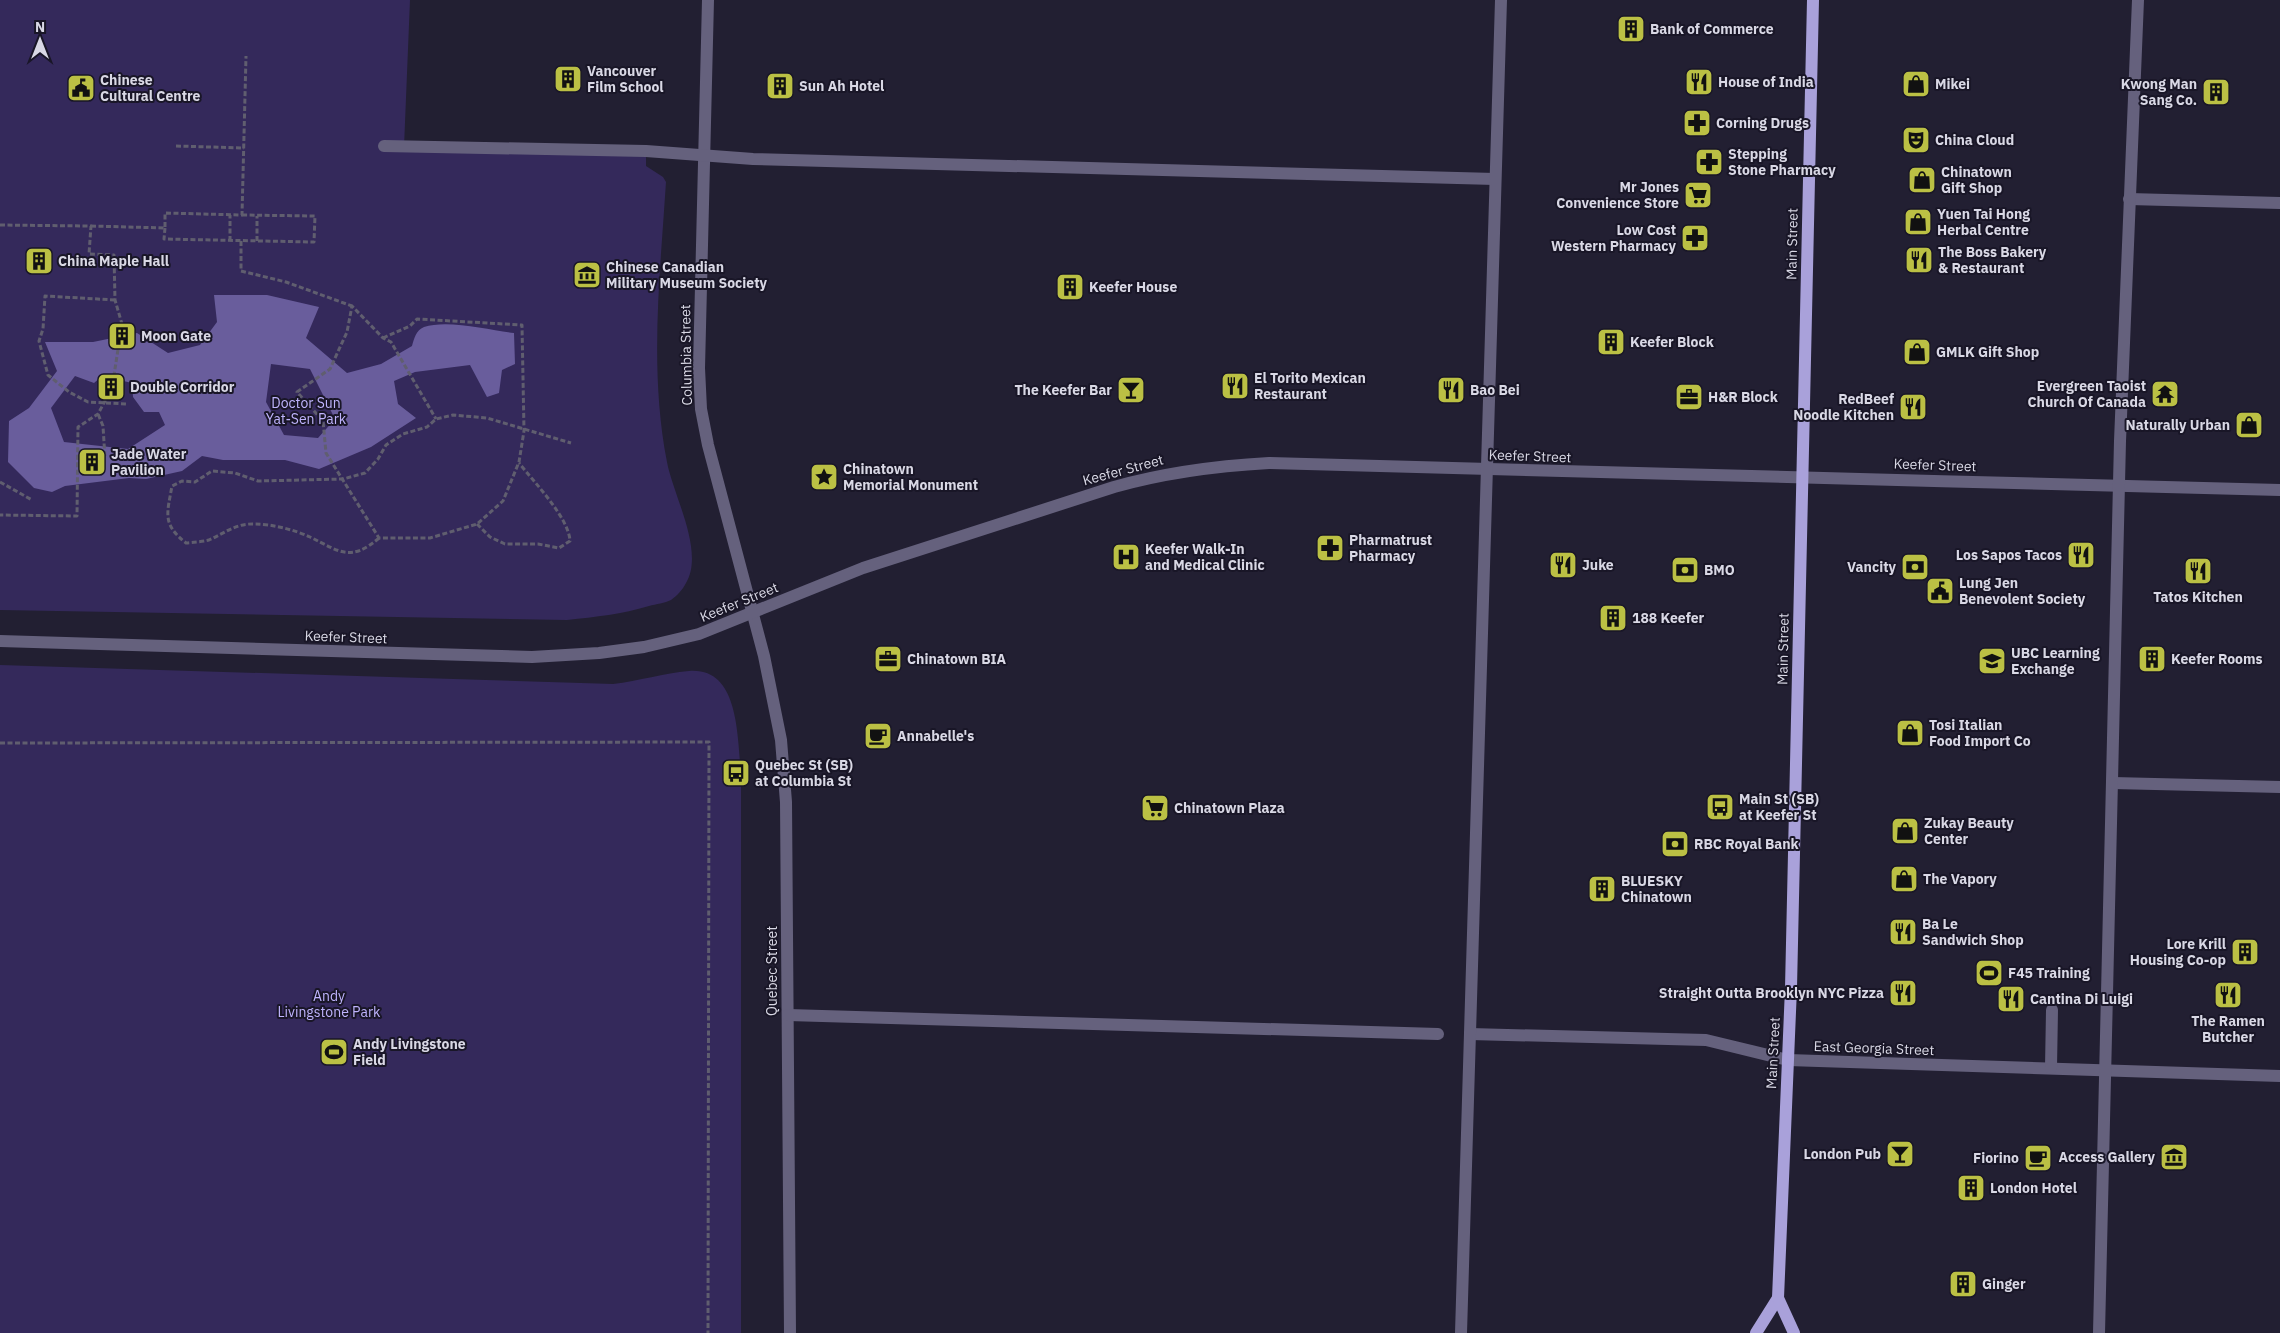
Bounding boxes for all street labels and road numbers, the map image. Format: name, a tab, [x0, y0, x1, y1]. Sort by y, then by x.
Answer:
street label: Main Street	[1782, 208, 1802, 280]
street label: Columbia Street	[676, 304, 696, 406]
street label: Keefer Street	[1488, 446, 1572, 466]
street label: Keefer Street	[1081, 451, 1165, 489]
street label: Keefer Street	[1893, 455, 1977, 475]
street label: Keefer Street	[697, 578, 781, 626]
street label: Main Street	[1773, 613, 1793, 685]
street label: Keefer Street	[304, 627, 388, 647]
street label: Quebec Street	[763, 926, 781, 1016]
street label: Main Street	[1762, 1016, 1784, 1089]
street label: East Georgia Street	[1813, 1037, 1935, 1059]

